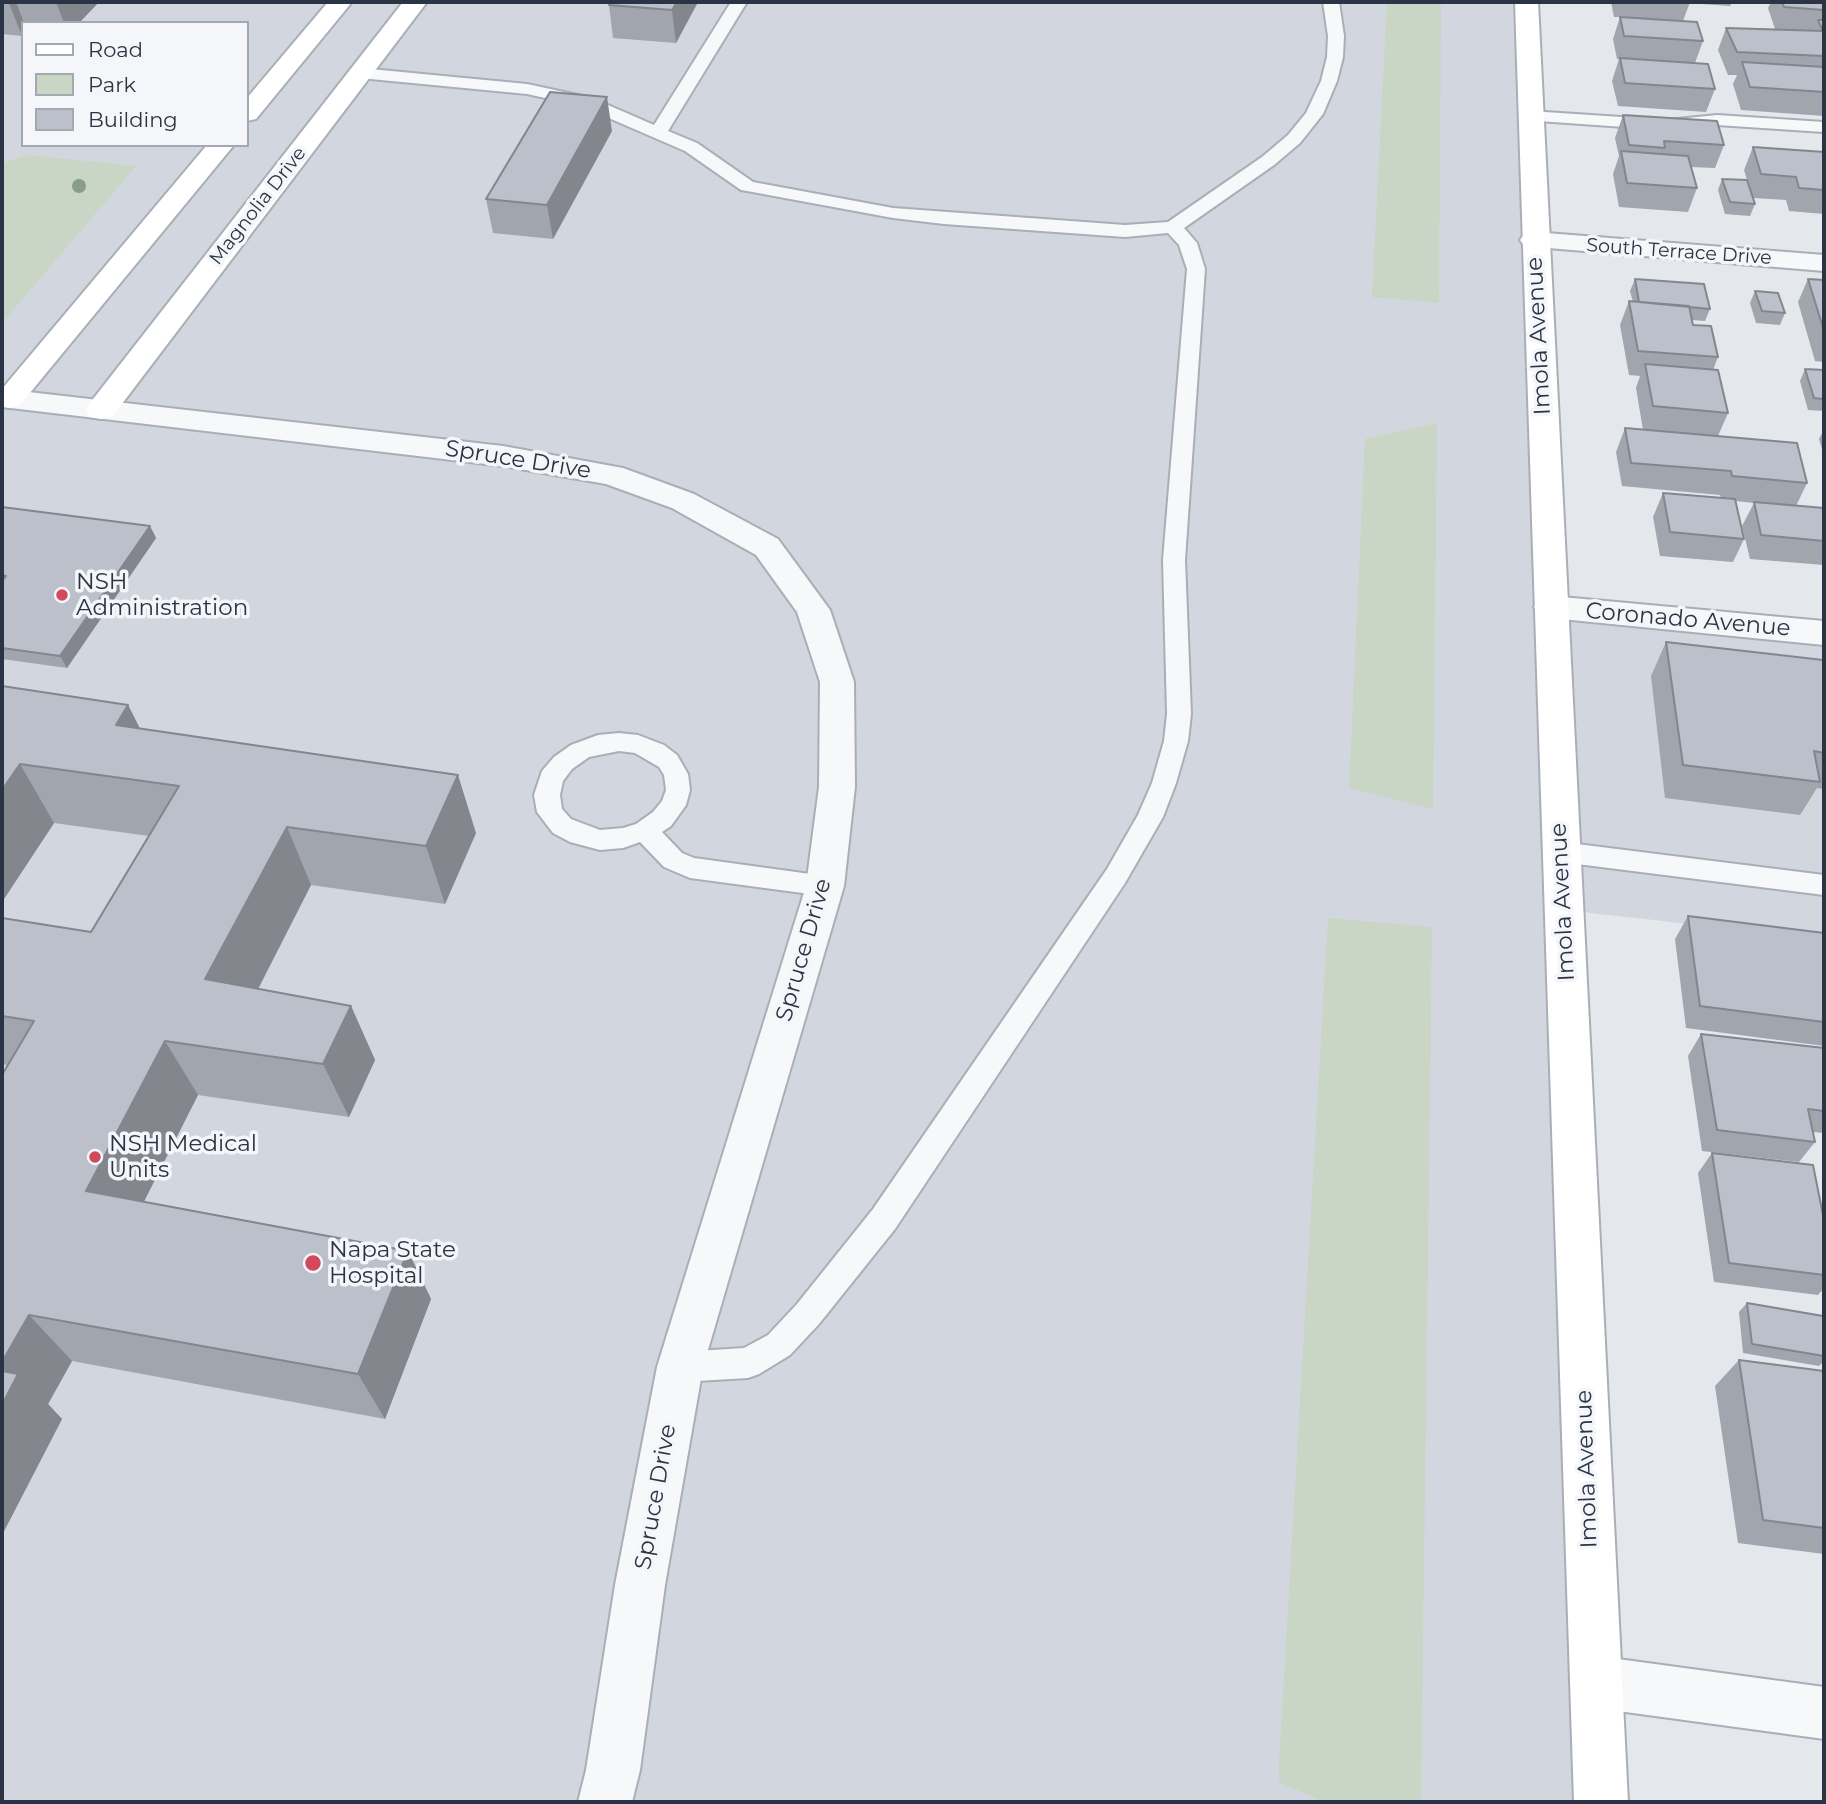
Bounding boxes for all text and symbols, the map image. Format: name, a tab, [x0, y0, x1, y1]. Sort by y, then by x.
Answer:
legend	[21, 21, 248, 147]
text: Road	[88, 37, 143, 62]
text: Park	[88, 72, 136, 97]
text: Building	[88, 107, 178, 132]
street label: Magnolia Drive	[205, 143, 311, 269]
street label: South Terrace Drive	[1586, 234, 1772, 270]
street label: Imola Avenue	[1521, 256, 1557, 416]
street label: Spruce Drive	[443, 435, 593, 485]
place label: NSH Administration	[76, 568, 248, 622]
marker: NSH Administration	[54, 587, 70, 603]
street label: Coronado Avenue	[1584, 597, 1792, 643]
street label: Imola Avenue	[1545, 822, 1581, 982]
street label: Spruce Drive	[770, 875, 838, 1025]
place label: NSH Medical Units	[109, 1130, 257, 1184]
marker: NSH Medical Units	[87, 1149, 103, 1165]
place label: Napa State Hospital	[329, 1236, 456, 1290]
marker: Napa State Hospital	[303, 1253, 323, 1273]
street label: Imola Avenue	[1570, 1389, 1604, 1549]
street label: Spruce Drive	[630, 1422, 682, 1572]

